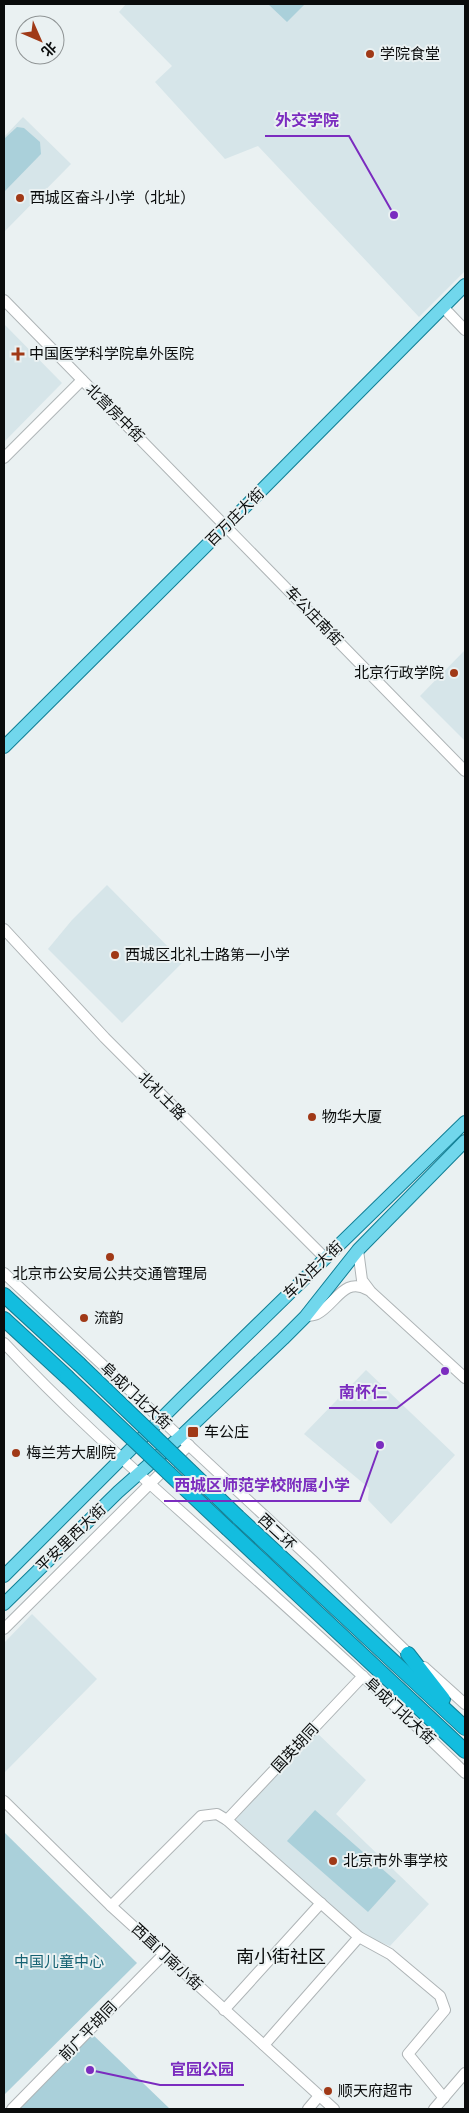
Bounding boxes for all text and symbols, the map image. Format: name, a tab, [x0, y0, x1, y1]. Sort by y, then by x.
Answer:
north arrow	[15, 15, 65, 65]
text: 北	[39, 39, 61, 61]
place label: 学院食堂	[380, 44, 440, 63]
marker: 学院食堂	[364, 48, 376, 60]
callout: 外交学院	[265, 105, 349, 136]
text: 外交学院	[275, 110, 339, 130]
place label: 西城区奋斗小学（北址）	[30, 188, 195, 207]
marker: 西城区奋斗小学（北址）	[14, 192, 26, 204]
place label: 中国医学科学院阜外医院	[29, 344, 194, 363]
marker: 中国医学科学院阜外医院	[11, 347, 25, 361]
street label: 北营房中街	[82, 379, 149, 446]
street label: 百万庄大街	[201, 483, 268, 550]
street label: 车公庄南街	[281, 582, 347, 649]
place label: 北京行政学院	[354, 663, 444, 682]
marker: 北京行政学院	[448, 667, 460, 679]
place label: 西城区北礼士路第一小学	[125, 945, 290, 964]
marker: 西城区北礼士路第一小学	[109, 949, 121, 961]
street label: 北礼士路	[134, 1068, 190, 1124]
place label: 物华大厦	[322, 1107, 382, 1126]
marker: 物华大厦	[306, 1111, 318, 1123]
street label: 车公庄大街	[279, 1237, 346, 1303]
marker: 北京市公安局公共交通管理局	[104, 1251, 116, 1263]
place label: 北京市公安局公共交通管理局	[12, 1264, 208, 1283]
place label: 流韵	[94, 1308, 124, 1327]
marker: 流韵	[78, 1312, 90, 1324]
street label: 阜成门北大街	[97, 1358, 176, 1433]
callout: 南怀仁	[329, 1377, 397, 1408]
text: 南怀仁	[339, 1382, 387, 1402]
place label: 车公庄	[204, 1422, 249, 1441]
marker: 车公庄	[186, 1425, 200, 1439]
place label: 梅兰芳大剧院	[26, 1443, 116, 1462]
marker: 梅兰芳大剧院	[10, 1447, 22, 1459]
callout: 西城区师范学校附属小学	[164, 1470, 360, 1501]
text: 西城区师范学校附属小学	[174, 1475, 350, 1495]
street label: 平安里西大街	[32, 1500, 110, 1576]
street label: 西二环	[254, 1509, 300, 1554]
street label: 阜成门北大街	[361, 1673, 440, 1748]
street label: 国英胡同	[267, 1719, 322, 1776]
place label: 北京市外事学校	[343, 1851, 448, 1870]
marker: 北京市外事学校	[327, 1855, 339, 1867]
street label: 西直门南小街	[128, 1919, 207, 1994]
district label: 南小街社区	[236, 1946, 326, 1967]
park label: 中国儿童中心	[14, 1952, 104, 1971]
street label: 前广平胡同	[55, 1997, 121, 2064]
callout: 官园公园	[160, 2054, 244, 2085]
text: 官园公园	[170, 2059, 234, 2079]
place label: 顺天府超市	[338, 2081, 413, 2100]
marker: 顺天府超市	[322, 2085, 334, 2097]

